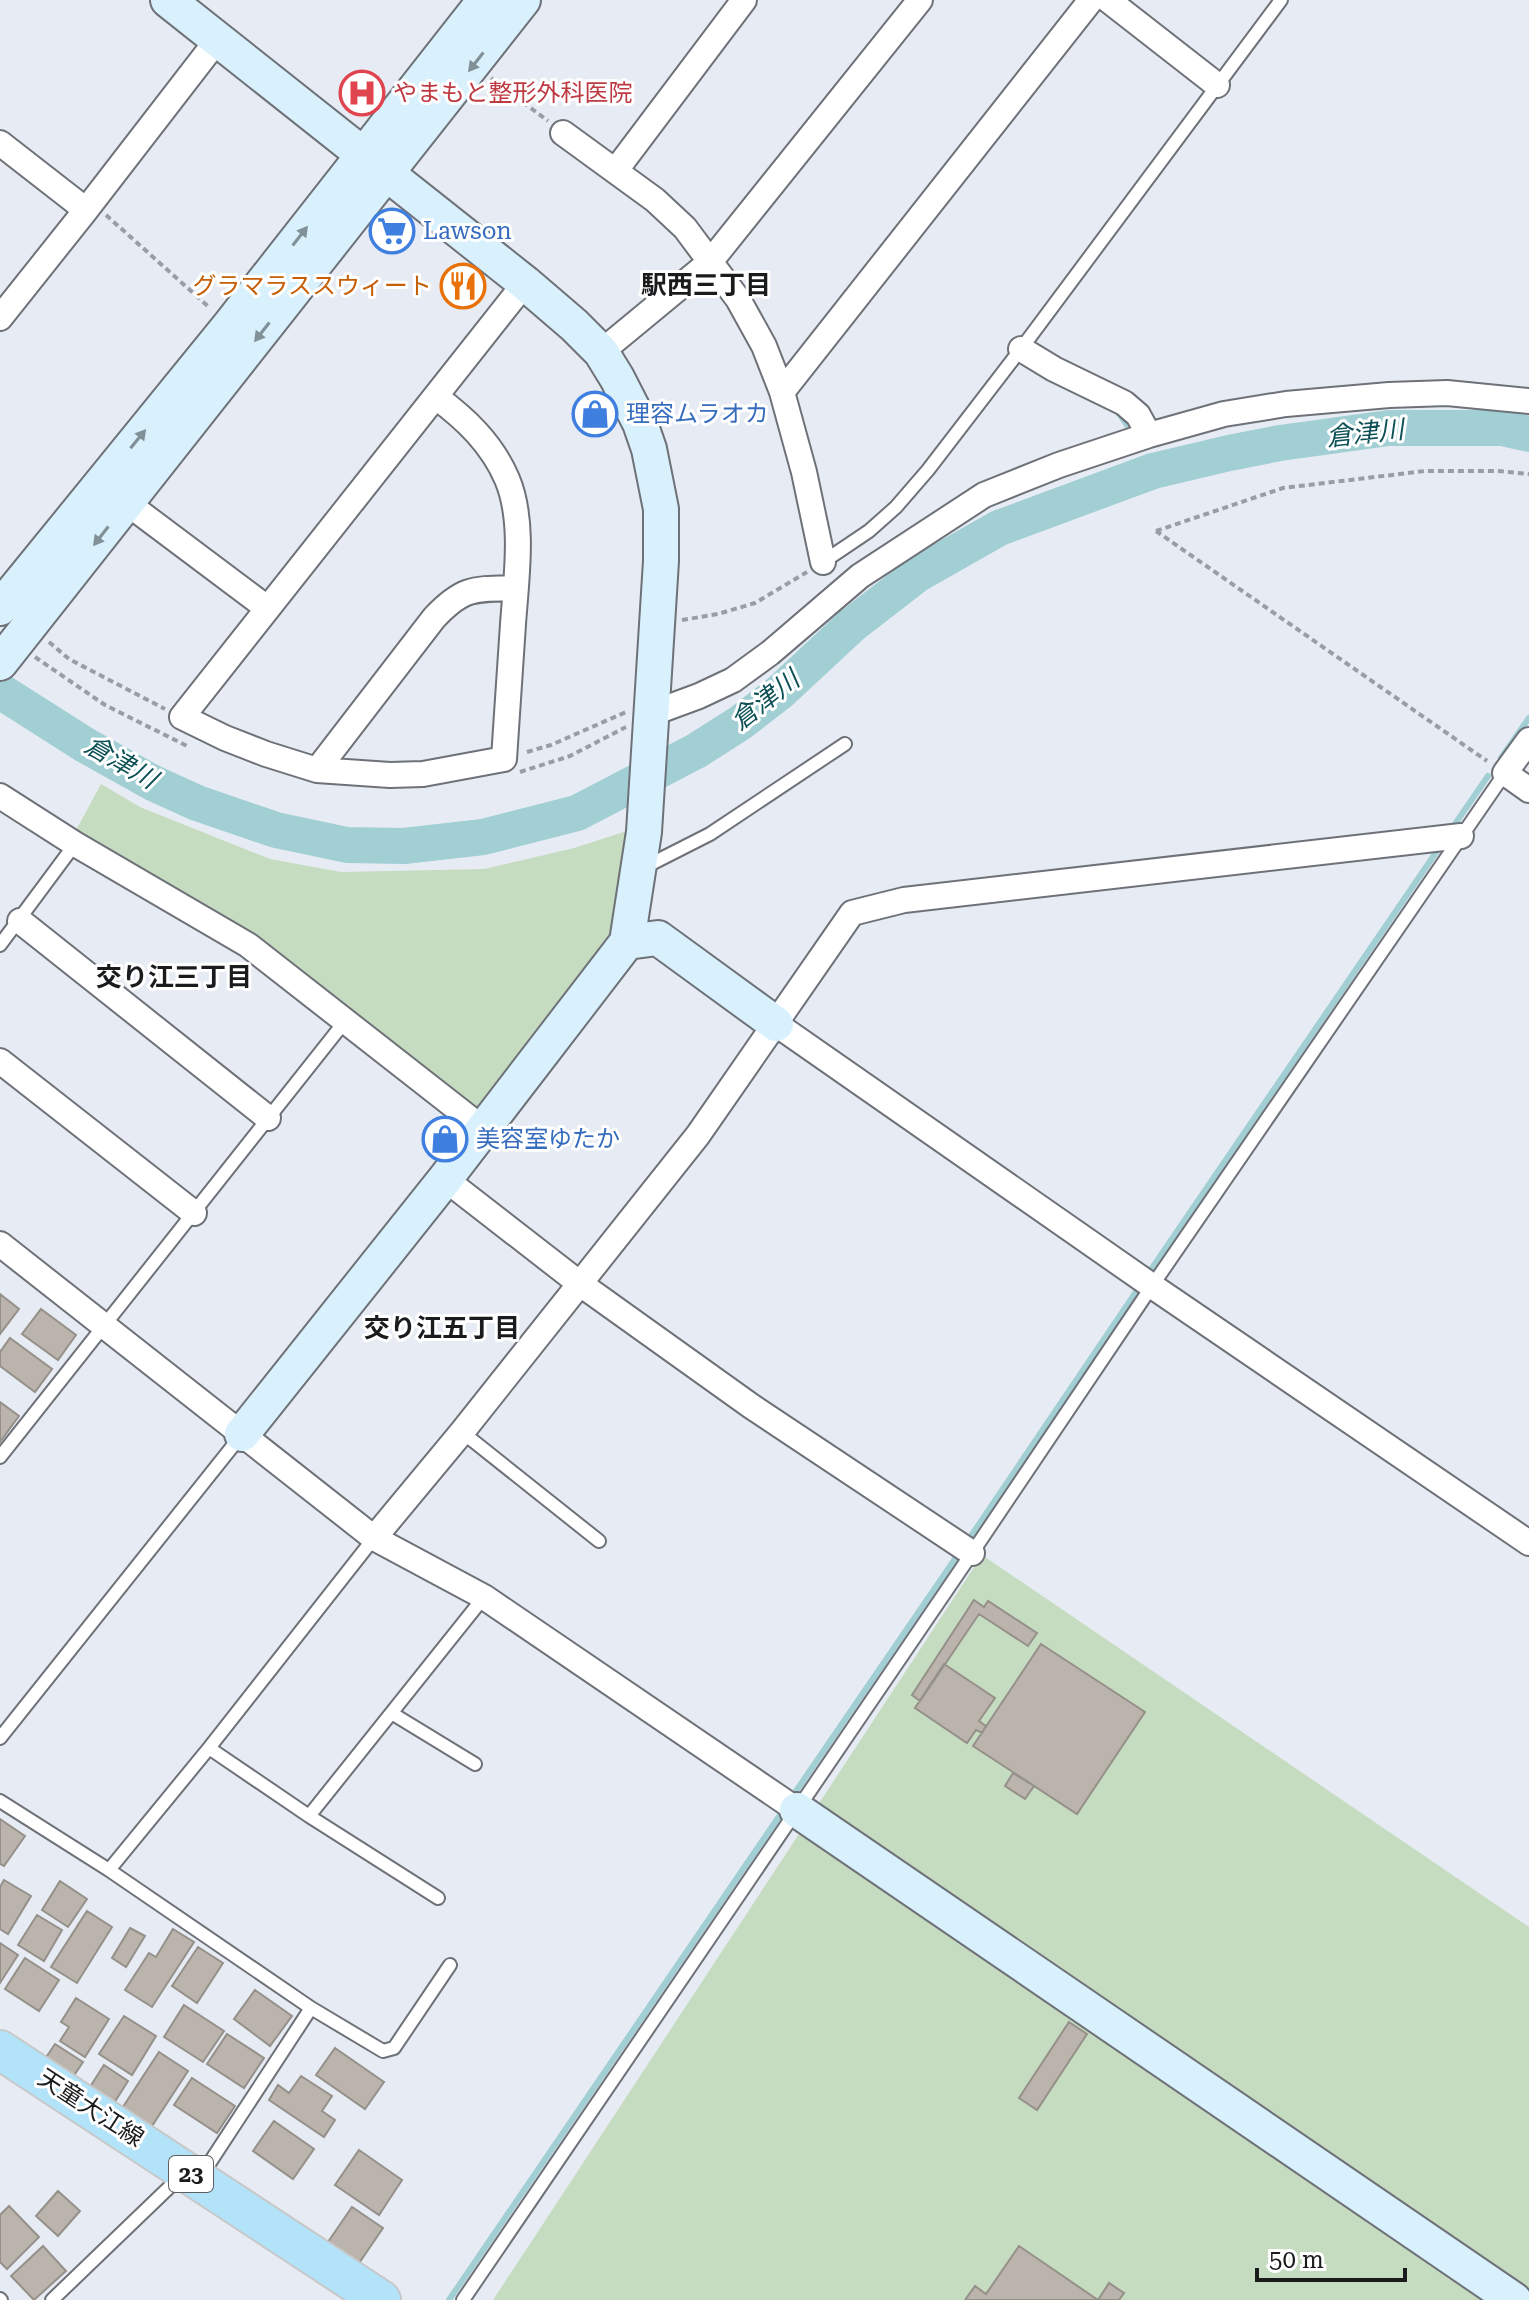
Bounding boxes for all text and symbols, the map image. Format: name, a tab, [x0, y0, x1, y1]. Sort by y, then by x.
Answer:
one-way arrow	[468, 52, 484, 72]
hospital icon: やまもと整形外科医院	[338, 69, 386, 117]
place label: やまもと整形外科医院	[393, 79, 633, 107]
supermarket icon: Lawson	[368, 207, 416, 255]
place label: Lawson	[423, 217, 512, 245]
one-way arrow	[292, 226, 308, 246]
restaurant icon: グラマラススウィート	[439, 262, 487, 310]
district label: 駅西三丁目	[641, 270, 771, 300]
place label: グラマラススウィート	[192, 272, 432, 300]
one-way arrow	[255, 322, 271, 342]
shop icon: 理容ムラオカ	[571, 390, 619, 438]
place label: 理容ムラオカ	[626, 400, 769, 428]
water label: 倉津川	[1325, 414, 1408, 452]
one-way arrow	[129, 429, 145, 449]
one-way arrow	[93, 526, 110, 546]
water label: 倉津川	[725, 662, 807, 736]
water label: 倉津川	[80, 730, 165, 796]
district label: 交り江三丁目	[96, 962, 252, 992]
shop icon: 美容室ゆたか	[421, 1115, 469, 1163]
place label: 美容室ゆたか	[476, 1125, 620, 1153]
district label: 交り江五丁目	[364, 1313, 520, 1343]
street label: 天童大江線	[33, 2064, 149, 2152]
road number: 23	[169, 2156, 213, 2192]
scale bar	[1257, 2232, 1405, 2282]
text: 50 m	[1269, 2246, 1324, 2274]

